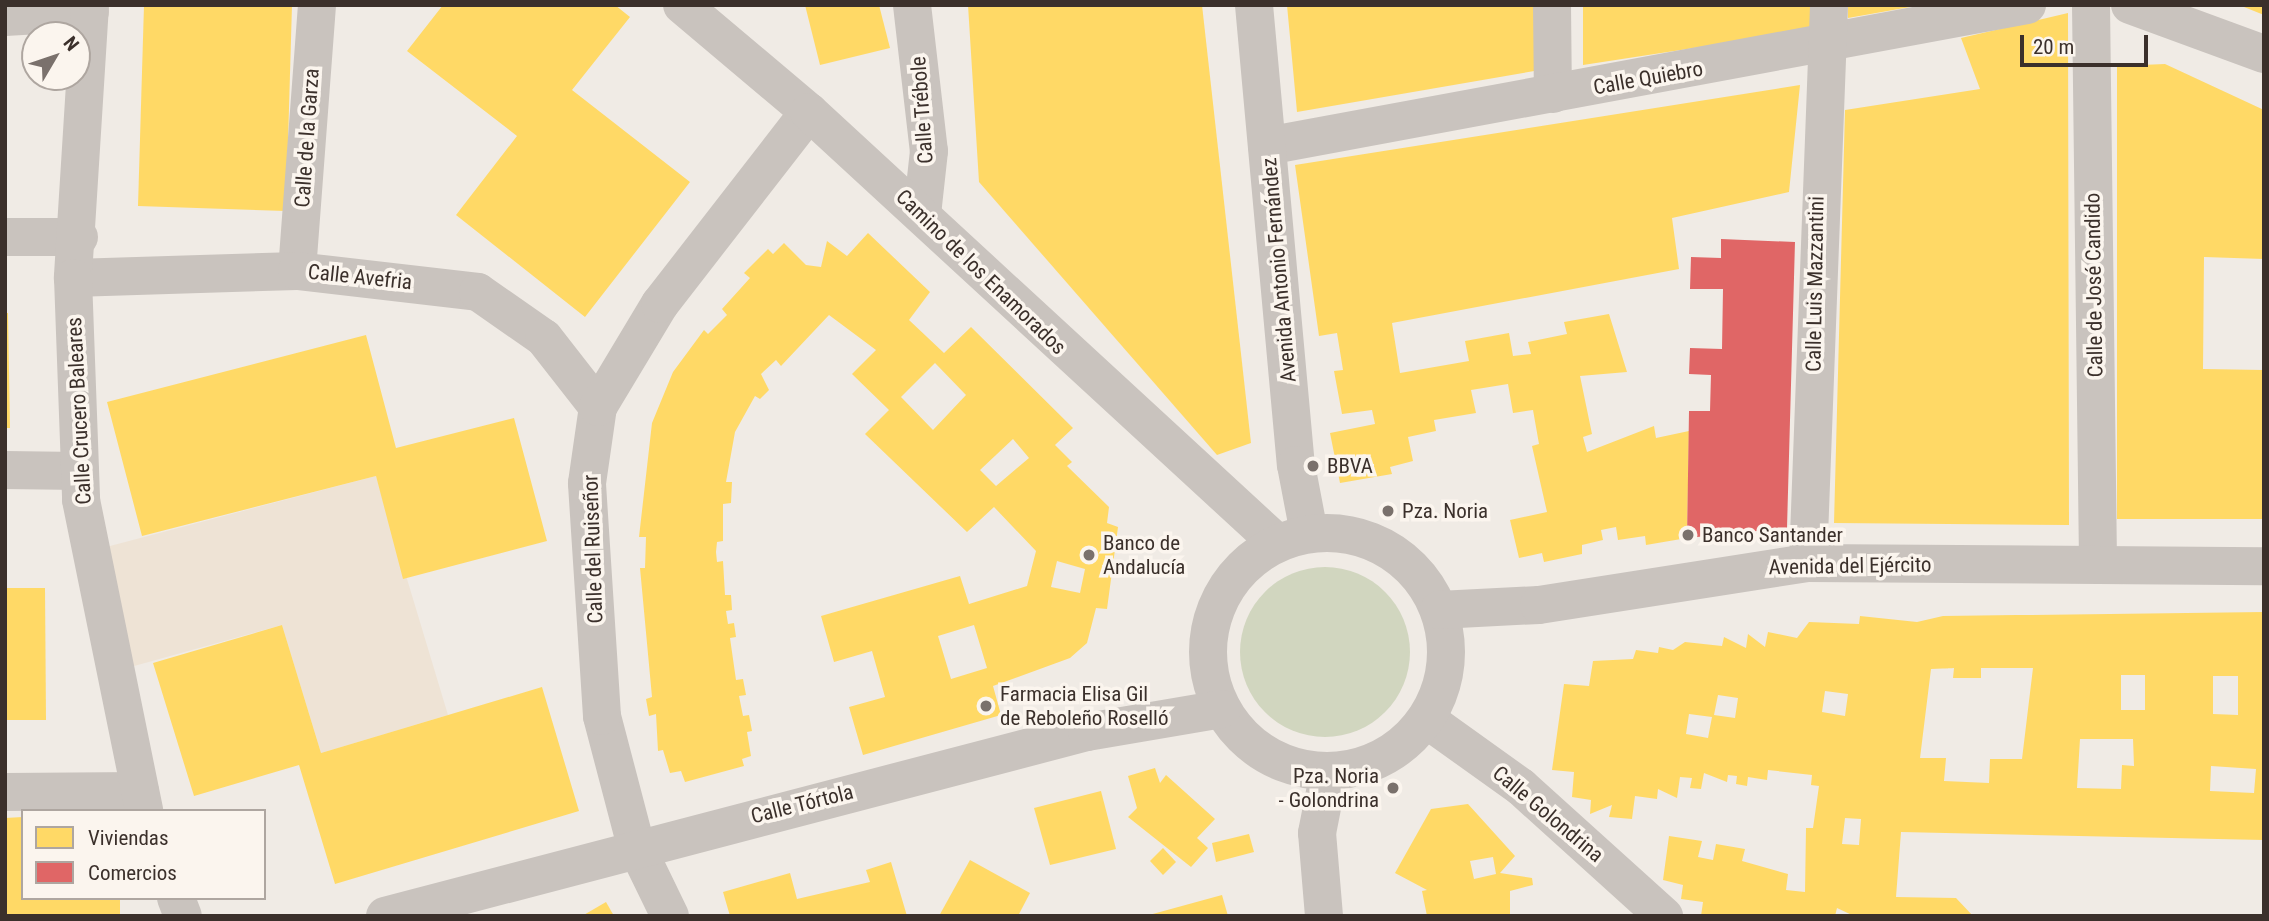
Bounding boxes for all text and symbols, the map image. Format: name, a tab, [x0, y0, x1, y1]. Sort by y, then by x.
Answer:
north arrow	[21, 21, 91, 91]
scale bar	[2024, 21, 2152, 65]
text: N	[59, 32, 84, 55]
text: 20 m	[2033, 35, 2074, 59]
street label: Calle Trébole	[906, 55, 938, 165]
street label: Calle Quiebro	[1591, 56, 1705, 100]
street label: Calle de la Garza	[290, 68, 324, 208]
street label: Avenida Antonio Fernández	[1257, 156, 1301, 384]
street label: Camino de los Enamorados	[891, 184, 1071, 360]
street label: Calle de José Candido	[2080, 192, 2108, 378]
street label: Calle Luis Mazzantini	[1801, 196, 1829, 372]
street label: Calle Avefria	[307, 259, 413, 295]
street label: Calle Crucero Baleares	[62, 317, 96, 505]
place label: BBVA	[1327, 453, 1373, 479]
marker: BBVA	[1305, 458, 1321, 474]
street label: Calle del Ruiseñor	[578, 474, 608, 624]
place label: Pza. Noria	[1402, 498, 1488, 524]
marker: Pza. Noria	[1380, 503, 1396, 519]
place label: Banco Santander	[1702, 522, 1843, 548]
marker: Banco Santander	[1680, 527, 1696, 543]
place label: Banco de Andalucía	[1103, 530, 1185, 580]
marker: Banco de Andalucía	[1081, 547, 1097, 563]
street label: Avenida del Ejército	[1768, 552, 1932, 580]
place label: Farmacia Elisa Gil de Reboleño Roselló	[1000, 681, 1168, 731]
marker: Farmacia Elisa Gil de Reboleño Roselló	[978, 698, 994, 714]
street label: Calle Golondrina	[1488, 760, 1608, 868]
place label: Pza. Noria - Golondrina	[1279, 763, 1379, 813]
street label: Calle Tórtola	[748, 779, 856, 829]
marker: Pza. Noria - Golondrina	[1385, 780, 1401, 796]
legend	[21, 809, 266, 900]
text: Viviendas	[88, 826, 168, 850]
text: Comercios	[88, 861, 177, 885]

